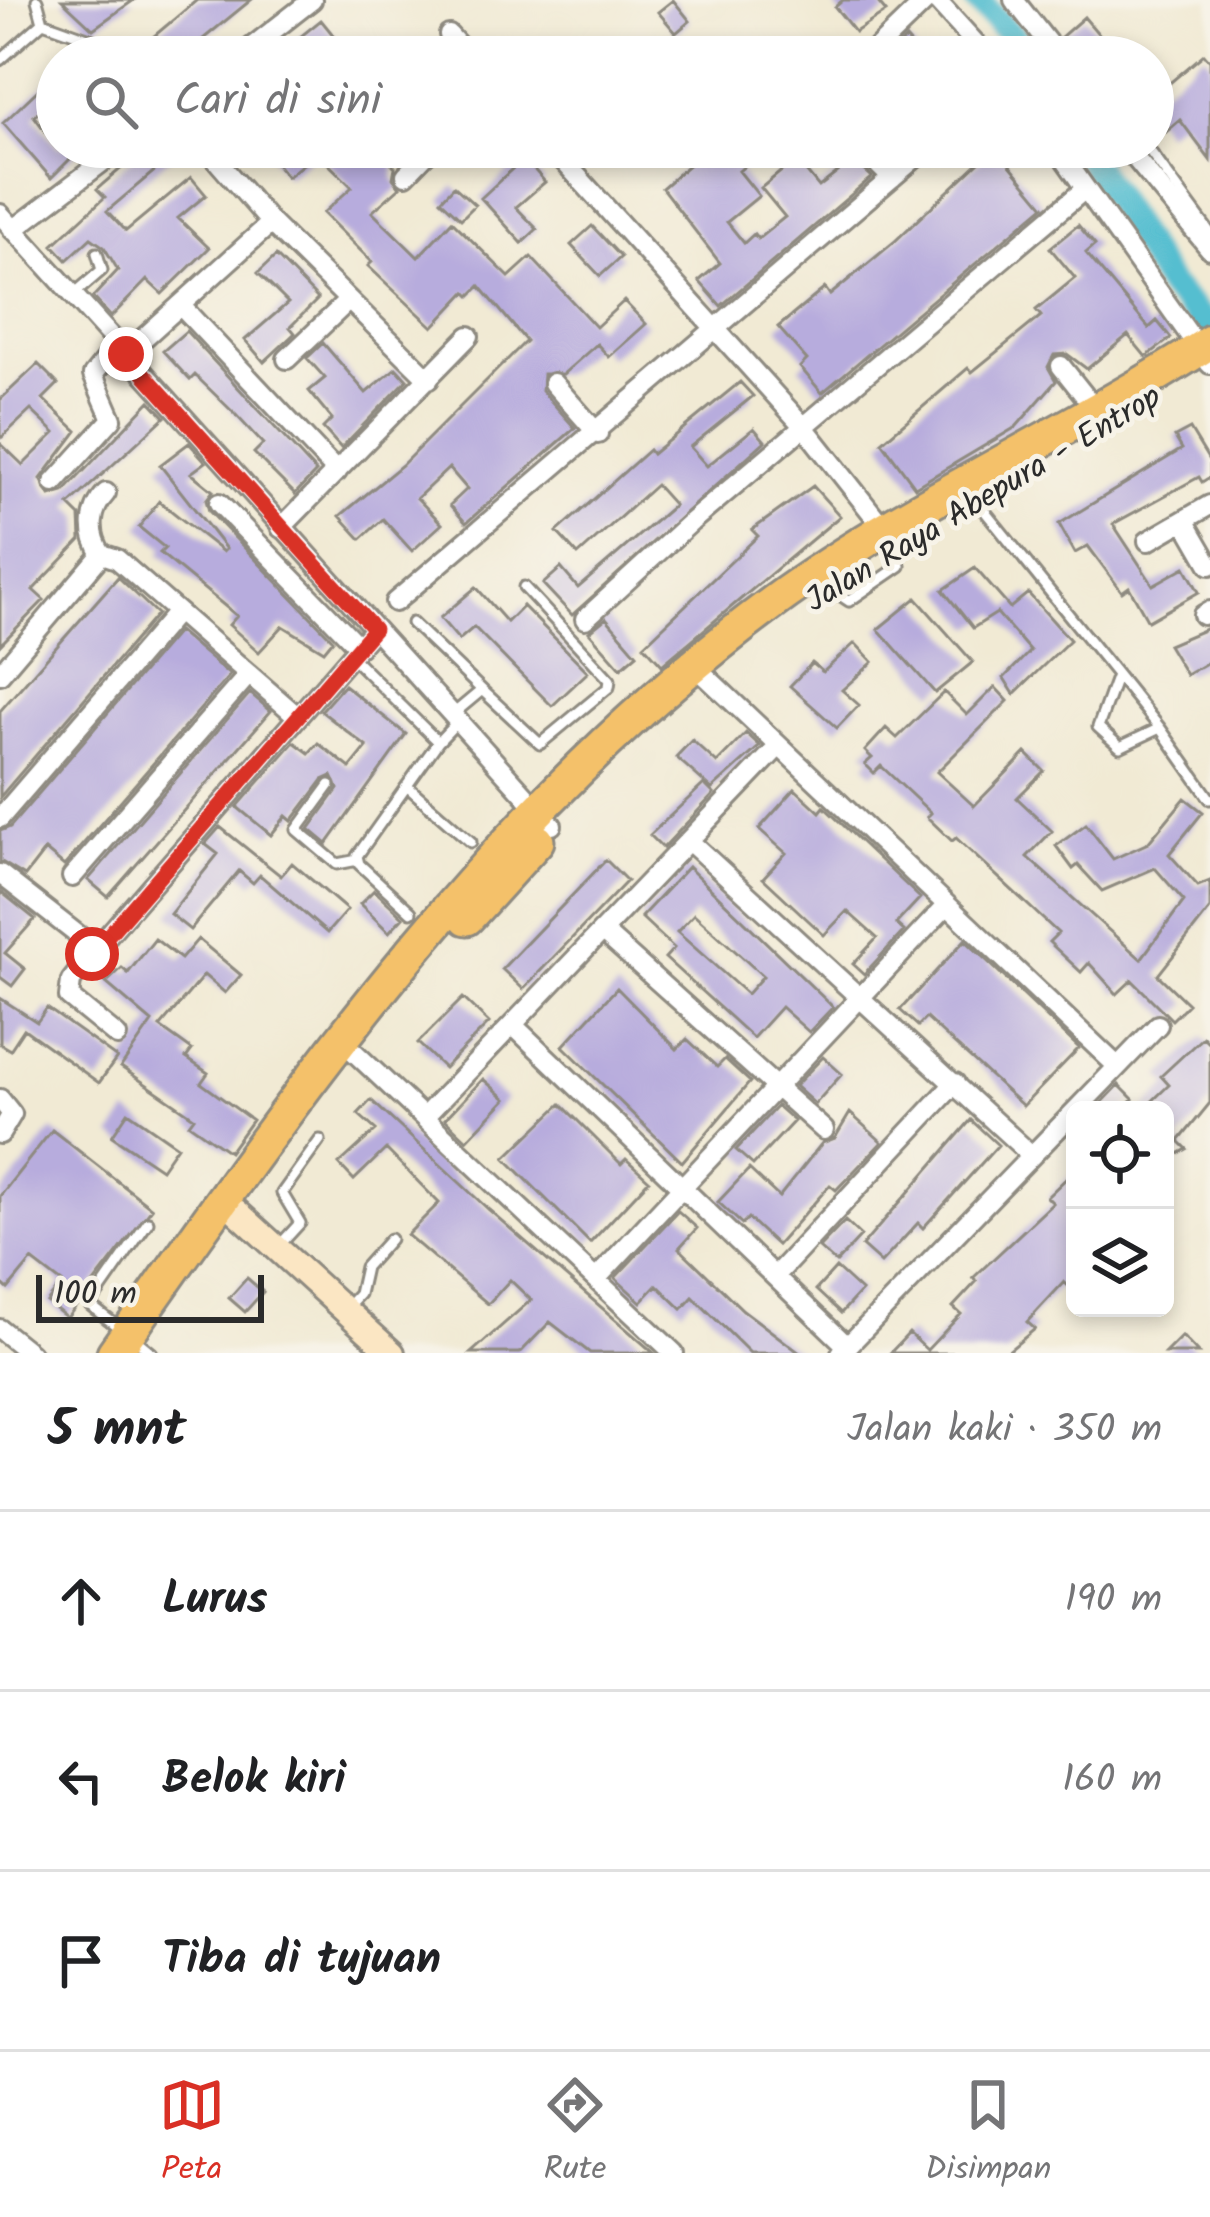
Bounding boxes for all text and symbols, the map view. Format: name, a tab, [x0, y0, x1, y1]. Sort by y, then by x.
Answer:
search box	[36, 36, 1174, 168]
text: Cari di sini	[174, 66, 382, 138]
icon: search	[78, 69, 144, 135]
route end	[99, 327, 153, 381]
street label: Jalan Raya Abepura - Entrop	[796, 372, 1172, 628]
route start	[65, 927, 119, 981]
map controls	[1066, 1101, 1174, 1317]
button: locate	[1066, 1101, 1174, 1209]
button: layers	[1066, 1209, 1174, 1317]
scale bar	[36, 1269, 264, 1322]
text: 100 m	[54, 1269, 137, 1322]
text: 5 mnt	[48, 1391, 186, 1472]
text: Jalan kaki · 350 m	[847, 1400, 1162, 1462]
text: Lurus	[162, 1565, 268, 1637]
icon: ahead	[48, 1568, 114, 1634]
text: 190 m	[1065, 1570, 1162, 1632]
text: Belok kiri	[162, 1745, 346, 1817]
icon: left	[48, 1748, 114, 1814]
text: 160 m	[1062, 1750, 1162, 1812]
text: Tiba di tujuan	[162, 1925, 441, 1997]
icon: arrive	[48, 1928, 114, 1994]
tab: Peta	[159, 2072, 225, 2197]
tab: Rute	[542, 2072, 608, 2197]
tab: Disimpan	[925, 2072, 1051, 2197]

